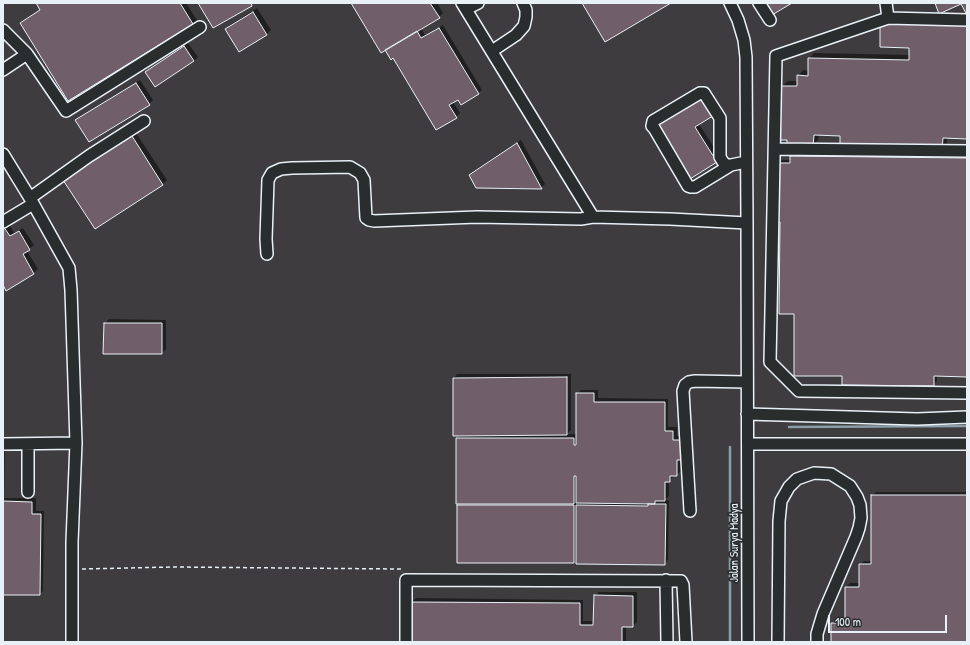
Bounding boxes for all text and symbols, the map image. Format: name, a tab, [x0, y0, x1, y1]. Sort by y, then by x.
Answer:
street label: Jalan Surya Madya	[728, 504, 742, 582]
scale bar	[830, 607, 949, 633]
text: 100 m	[835, 613, 861, 630]

